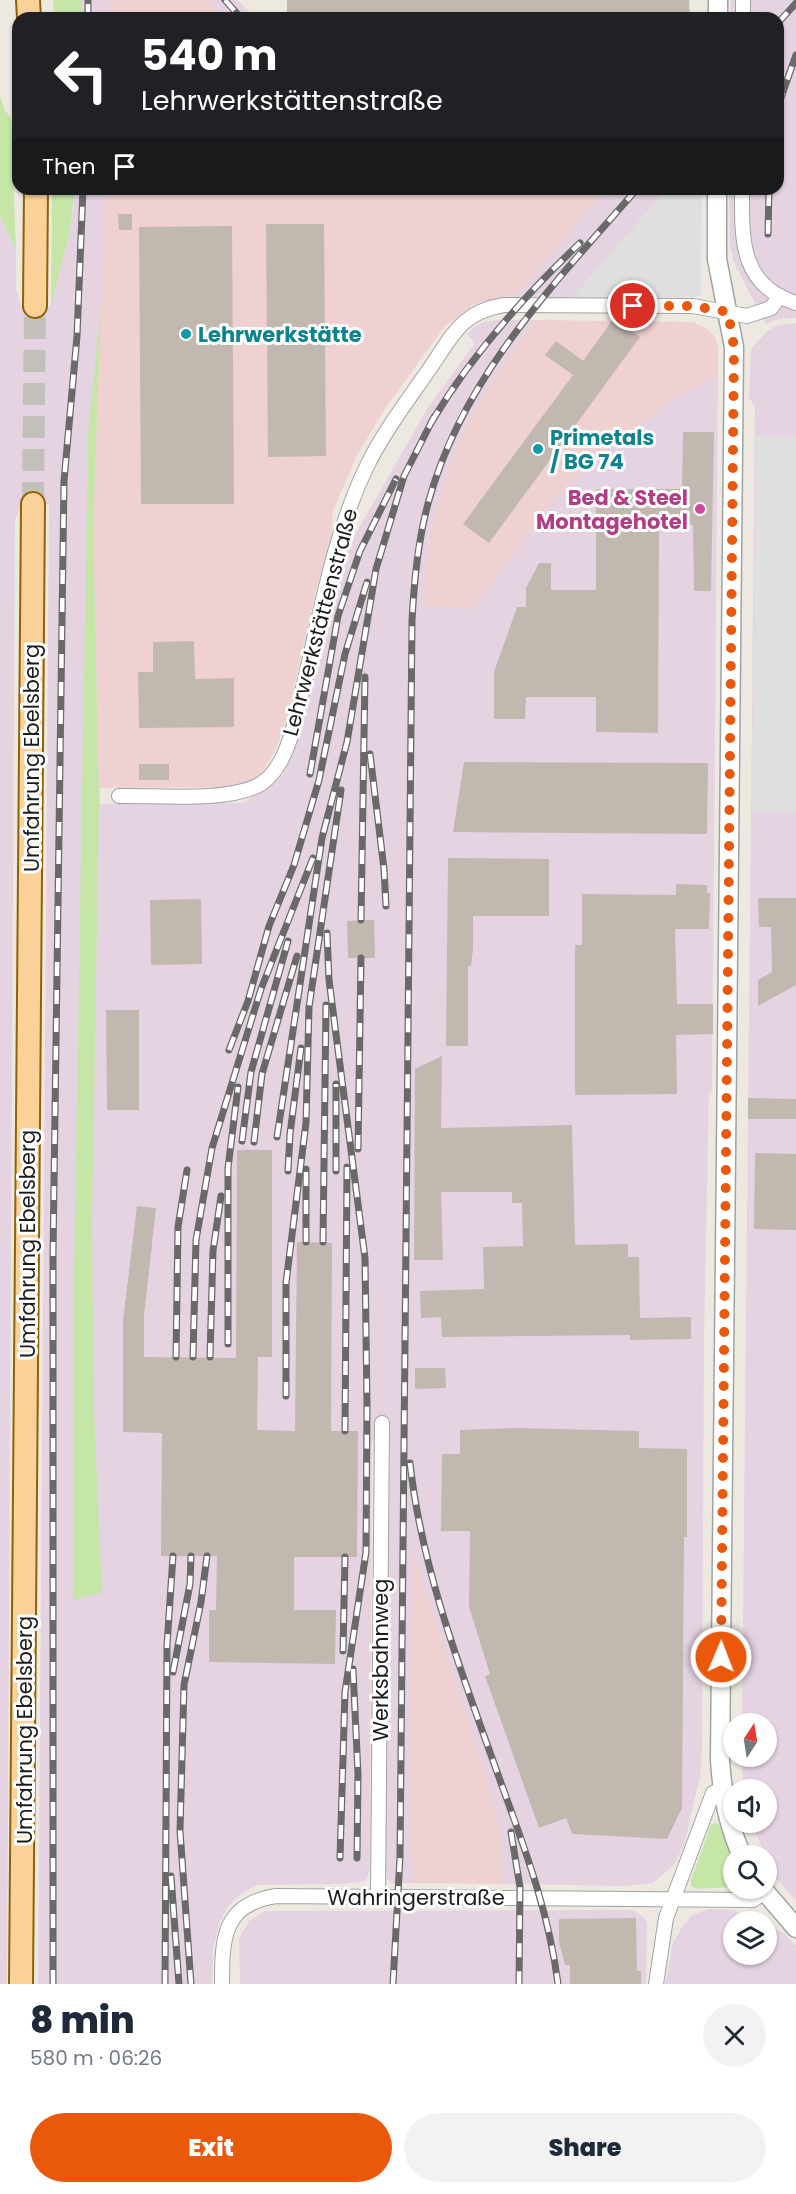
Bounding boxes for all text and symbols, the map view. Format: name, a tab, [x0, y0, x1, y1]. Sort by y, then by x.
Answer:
text: 540 m	[141, 26, 278, 85]
icon: left	[42, 36, 120, 114]
text: Lehrwerkstättenstraße	[141, 82, 443, 119]
icon: arrive	[108, 150, 141, 183]
text: Then	[42, 151, 96, 182]
pin	[607, 280, 658, 331]
icon: arrive	[616, 289, 649, 322]
place label: Lehrwerkstätte	[198, 320, 362, 349]
marker: Lehrwerkstätte	[179, 327, 193, 341]
place label: Primetals / BG 74	[550, 423, 654, 476]
marker: Primetals / BG 74	[531, 442, 545, 456]
place label: Bed & Steel Montagehotel	[536, 483, 688, 536]
marker: Bed & Steel Montagehotel	[693, 502, 707, 516]
street label: Lehrwerkstättenstraße	[276, 505, 364, 739]
street label: Umfahrung Ebelsberg	[17, 644, 46, 872]
street label: Umfahrung Ebelsberg	[13, 1130, 42, 1358]
street label: Werksbahnweg	[366, 1579, 395, 1741]
street label: Umfahrung Ebelsberg	[10, 1616, 39, 1844]
position arrow	[689, 1625, 753, 1689]
north arrow	[723, 1713, 777, 1767]
map controls	[723, 1713, 777, 1965]
button: sound	[723, 1779, 777, 1833]
button: search	[723, 1845, 777, 1899]
street label: Wahringerstraße	[327, 1883, 505, 1912]
button: layers	[723, 1911, 777, 1965]
text: 8 min	[30, 1995, 135, 2046]
button: close	[703, 2004, 766, 2067]
text: 580 m · 06:26	[30, 2044, 162, 2072]
button: Exit	[30, 2113, 392, 2182]
button: Share	[404, 2113, 766, 2182]

